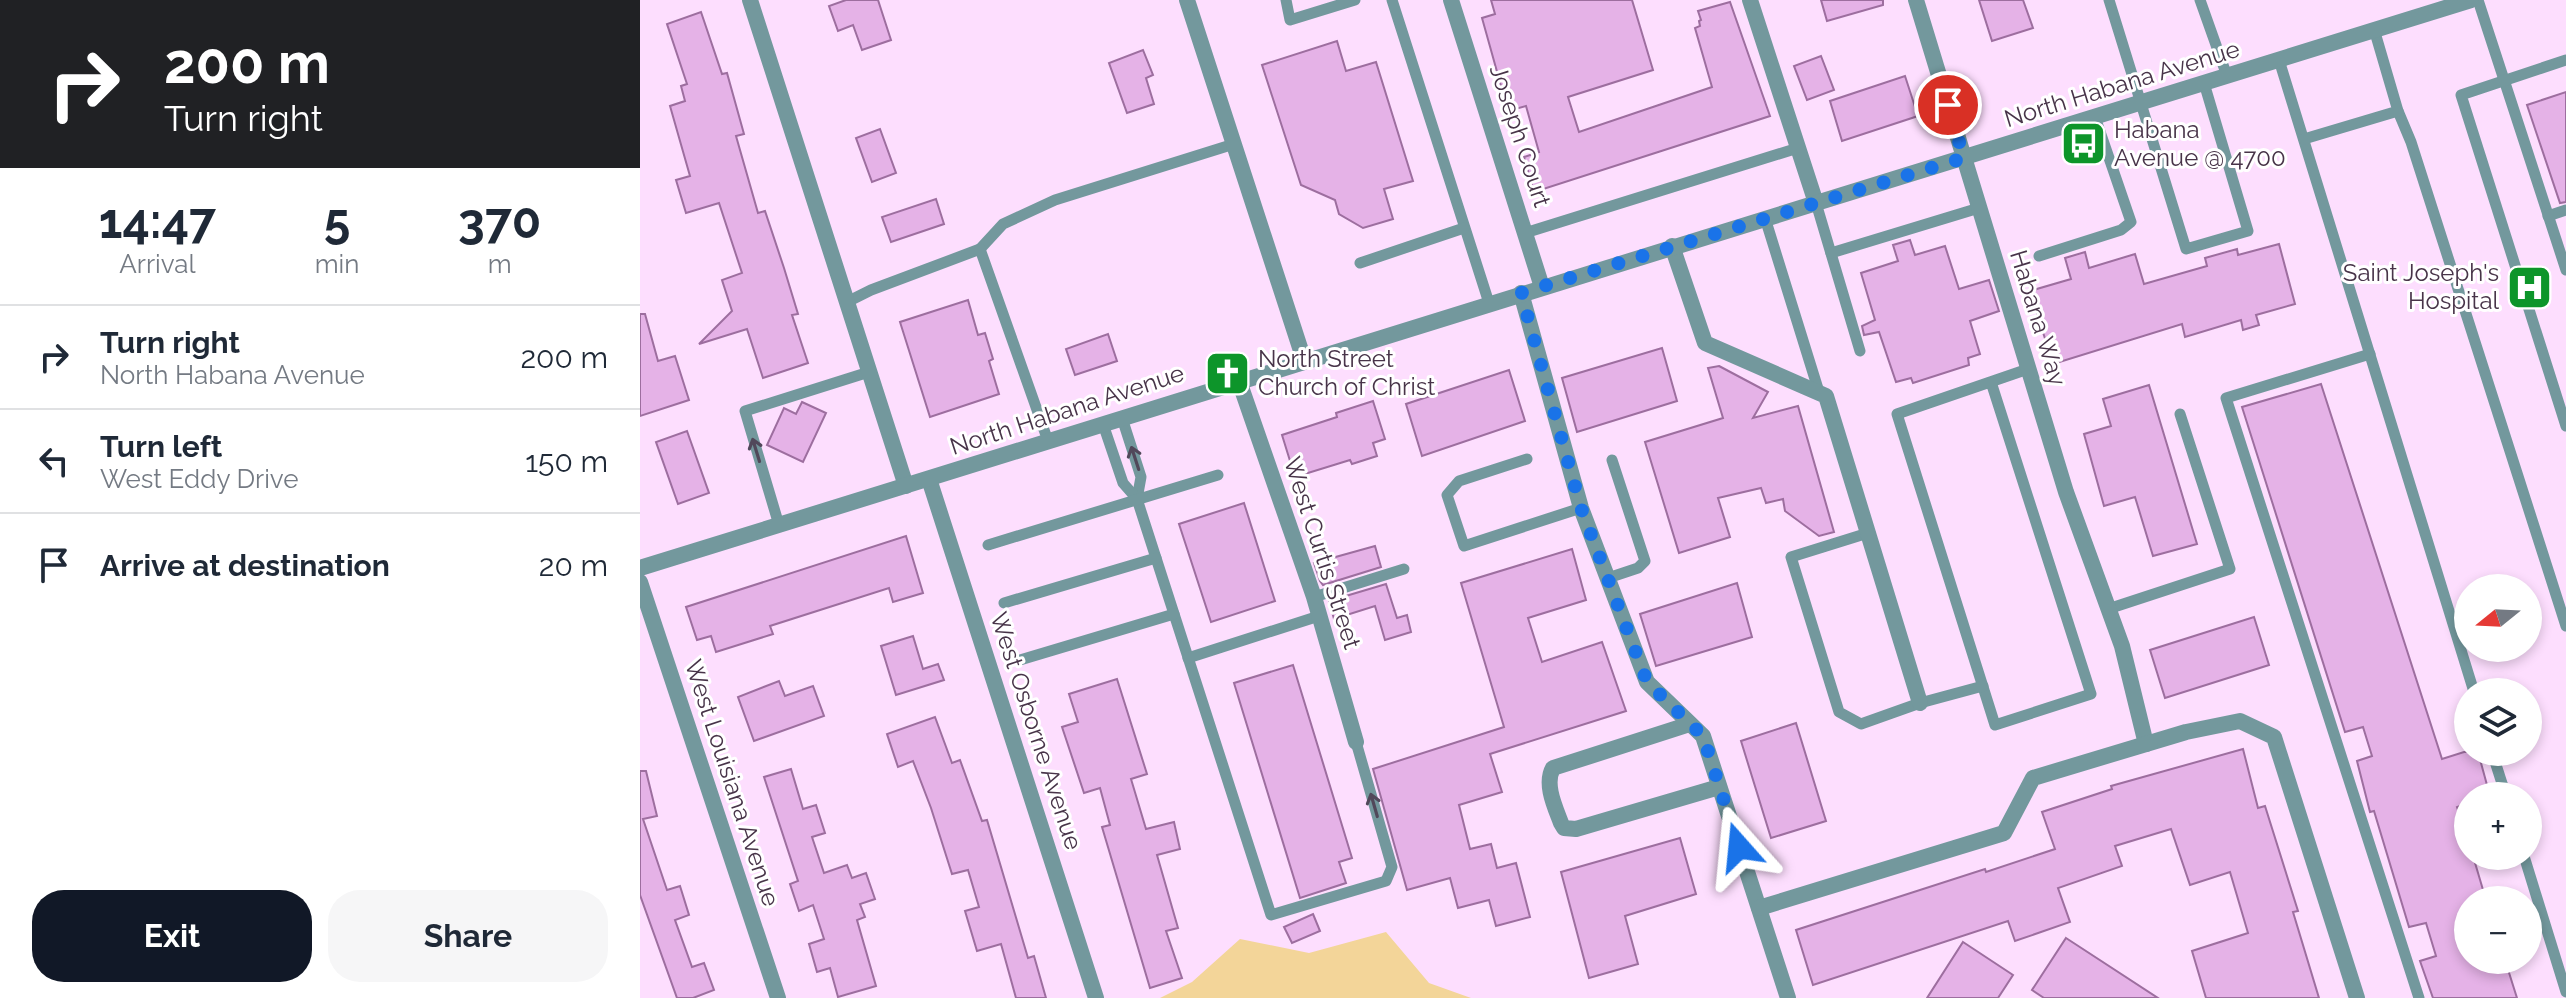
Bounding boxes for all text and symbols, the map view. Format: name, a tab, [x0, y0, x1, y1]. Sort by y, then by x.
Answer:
text: 200 m	[164, 30, 330, 96]
icon: right	[32, 32, 136, 136]
street label: North Habana Avenue	[2001, 34, 2243, 133]
street label: Joseph Court	[1484, 61, 1557, 211]
pin	[1914, 71, 1982, 139]
icon: arrive	[1926, 83, 1970, 127]
text: Turn right	[164, 97, 323, 139]
place label: Habana Avenue @ 4700	[2114, 115, 2286, 172]
bus stop icon: Habana Avenue @ 4700	[2059, 120, 2107, 168]
text: 14:47	[99, 193, 216, 249]
text: 5	[324, 193, 350, 249]
text: 370	[458, 193, 541, 249]
street label: Habana Way	[2004, 246, 2073, 389]
text: Arrival	[119, 249, 195, 279]
text: min	[315, 249, 359, 279]
text: m	[488, 249, 512, 279]
place label: Saint Joseph's Hospital	[2343, 258, 2499, 315]
hospital icon: Saint Joseph's Hospital	[2506, 263, 2554, 311]
text: Turn right	[100, 325, 240, 360]
icon: right	[32, 335, 76, 379]
text: 200 m	[520, 340, 608, 375]
place label: North Street Church of Christ	[1258, 344, 1435, 401]
church icon: North Street Church of Christ	[1203, 349, 1251, 397]
street label: North Habana Avenue	[946, 358, 1188, 461]
text: North Habana Avenue	[100, 360, 365, 390]
text: Turn left	[100, 429, 222, 464]
one-way arrow	[748, 438, 763, 464]
icon: left	[32, 439, 76, 483]
text: 150 m	[525, 444, 608, 479]
one-way arrow	[1126, 446, 1141, 471]
street label: West Curtis Street	[1278, 453, 1367, 652]
text: West Eddy Drive	[100, 464, 298, 494]
icon: arrive	[32, 543, 76, 587]
text: Arrive at destination	[100, 548, 390, 583]
text: 20 m	[539, 548, 608, 583]
north arrow	[2454, 574, 2542, 662]
map controls	[2454, 574, 2542, 974]
street label: West Osborne Avenue	[984, 608, 1089, 853]
street label: West Louisiana Avenue	[679, 656, 786, 910]
button: layers	[2454, 678, 2542, 766]
button: +	[2454, 782, 2542, 870]
one-way arrow	[1366, 792, 1381, 818]
position arrow	[1697, 805, 1781, 889]
button: −	[2454, 886, 2542, 974]
button: Exit	[32, 890, 312, 982]
button: Share	[328, 890, 608, 982]

